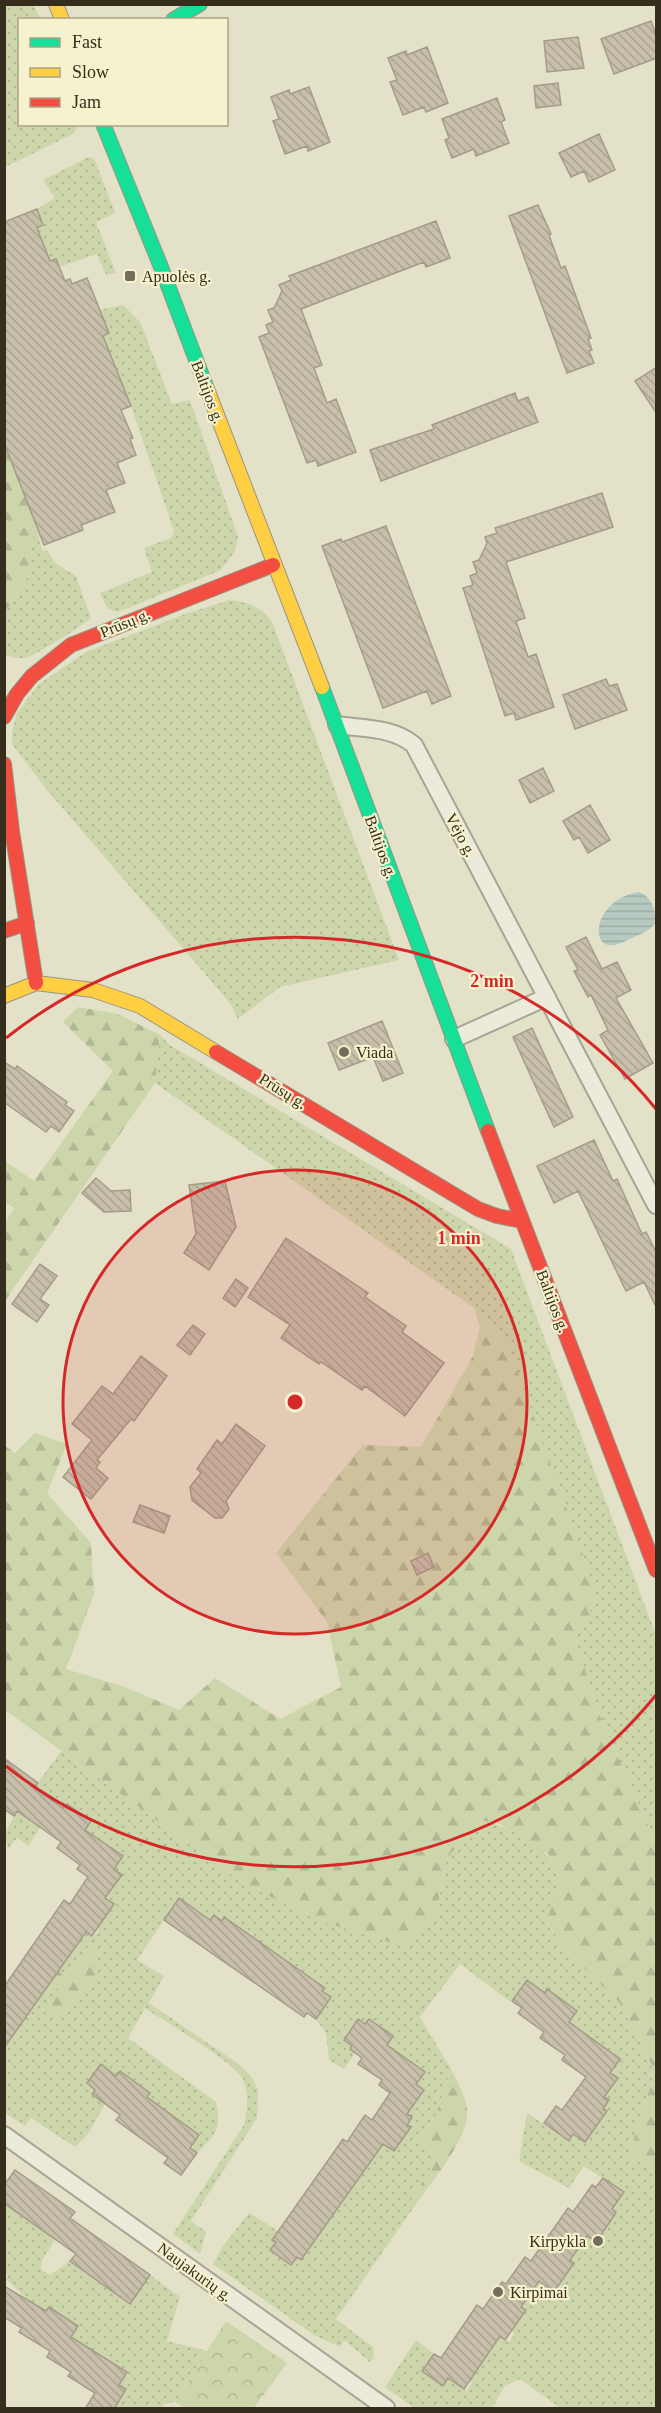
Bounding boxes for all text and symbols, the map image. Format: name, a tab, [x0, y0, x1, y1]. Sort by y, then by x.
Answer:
legend	[18, 18, 228, 126]
text: Fast	[72, 32, 102, 52]
text: Slow	[72, 62, 109, 82]
text: Jam	[72, 92, 101, 112]
place label: Apuolės g.	[142, 268, 211, 286]
marker: Apuolės g.	[123, 269, 137, 283]
street label: Baltijos g.	[187, 358, 228, 426]
street label: Prūsų g.	[97, 605, 153, 642]
street label: Vėjo g.	[442, 810, 480, 860]
street label: Baltijos g.	[361, 813, 400, 881]
text: 2 min	[470, 971, 514, 991]
place label: Viada	[356, 1044, 393, 1061]
marker: Viada	[337, 1045, 351, 1059]
street label: Prūsų g.	[256, 1070, 310, 1113]
text: 1 min	[437, 1228, 481, 1248]
street label: Baltijos g.	[532, 1267, 573, 1335]
centre of rings	[285, 1392, 305, 1412]
place label: Kirpykla	[529, 2233, 586, 2251]
marker: Kirpykla	[591, 2234, 605, 2248]
street label: Naujakurių g.	[154, 2239, 236, 2306]
place label: Kirpimai	[510, 2284, 568, 2302]
marker: Kirpimai	[491, 2285, 505, 2299]

